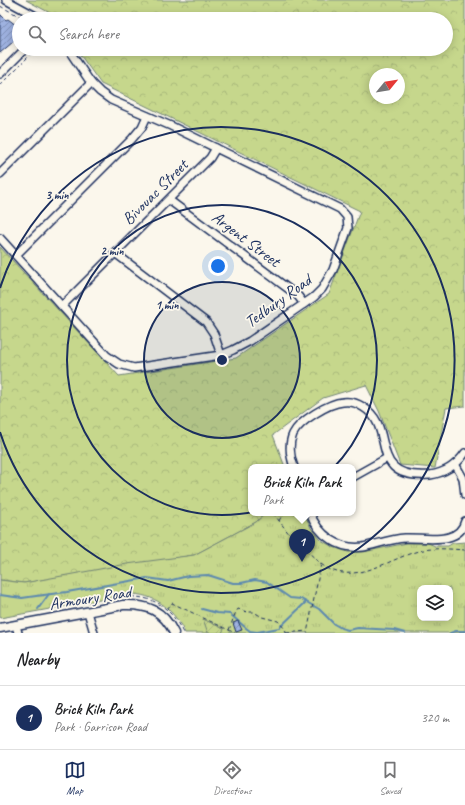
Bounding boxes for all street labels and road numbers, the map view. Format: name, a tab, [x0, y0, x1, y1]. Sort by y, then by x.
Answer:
street label: Bivouac Street	[118, 153, 194, 229]
street label: Argent Street	[208, 207, 286, 273]
street label: Tedbury Road	[241, 268, 318, 332]
street label: Armoury Road	[48, 581, 136, 615]

